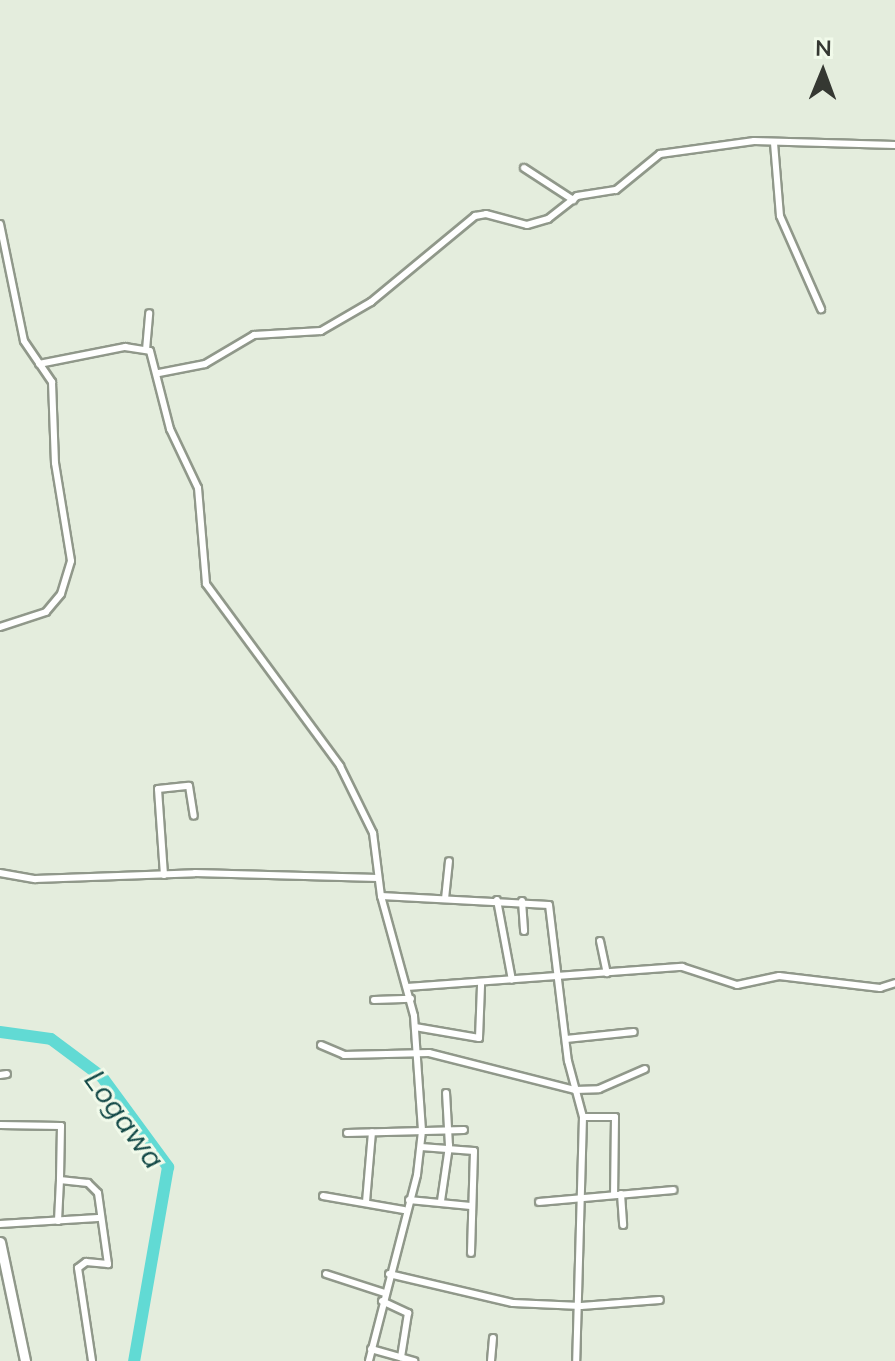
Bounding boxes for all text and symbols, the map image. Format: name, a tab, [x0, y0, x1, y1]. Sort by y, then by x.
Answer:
north arrow	[783, 32, 863, 112]
text: N	[815, 34, 832, 62]
water label: Logawa	[77, 1063, 173, 1175]

